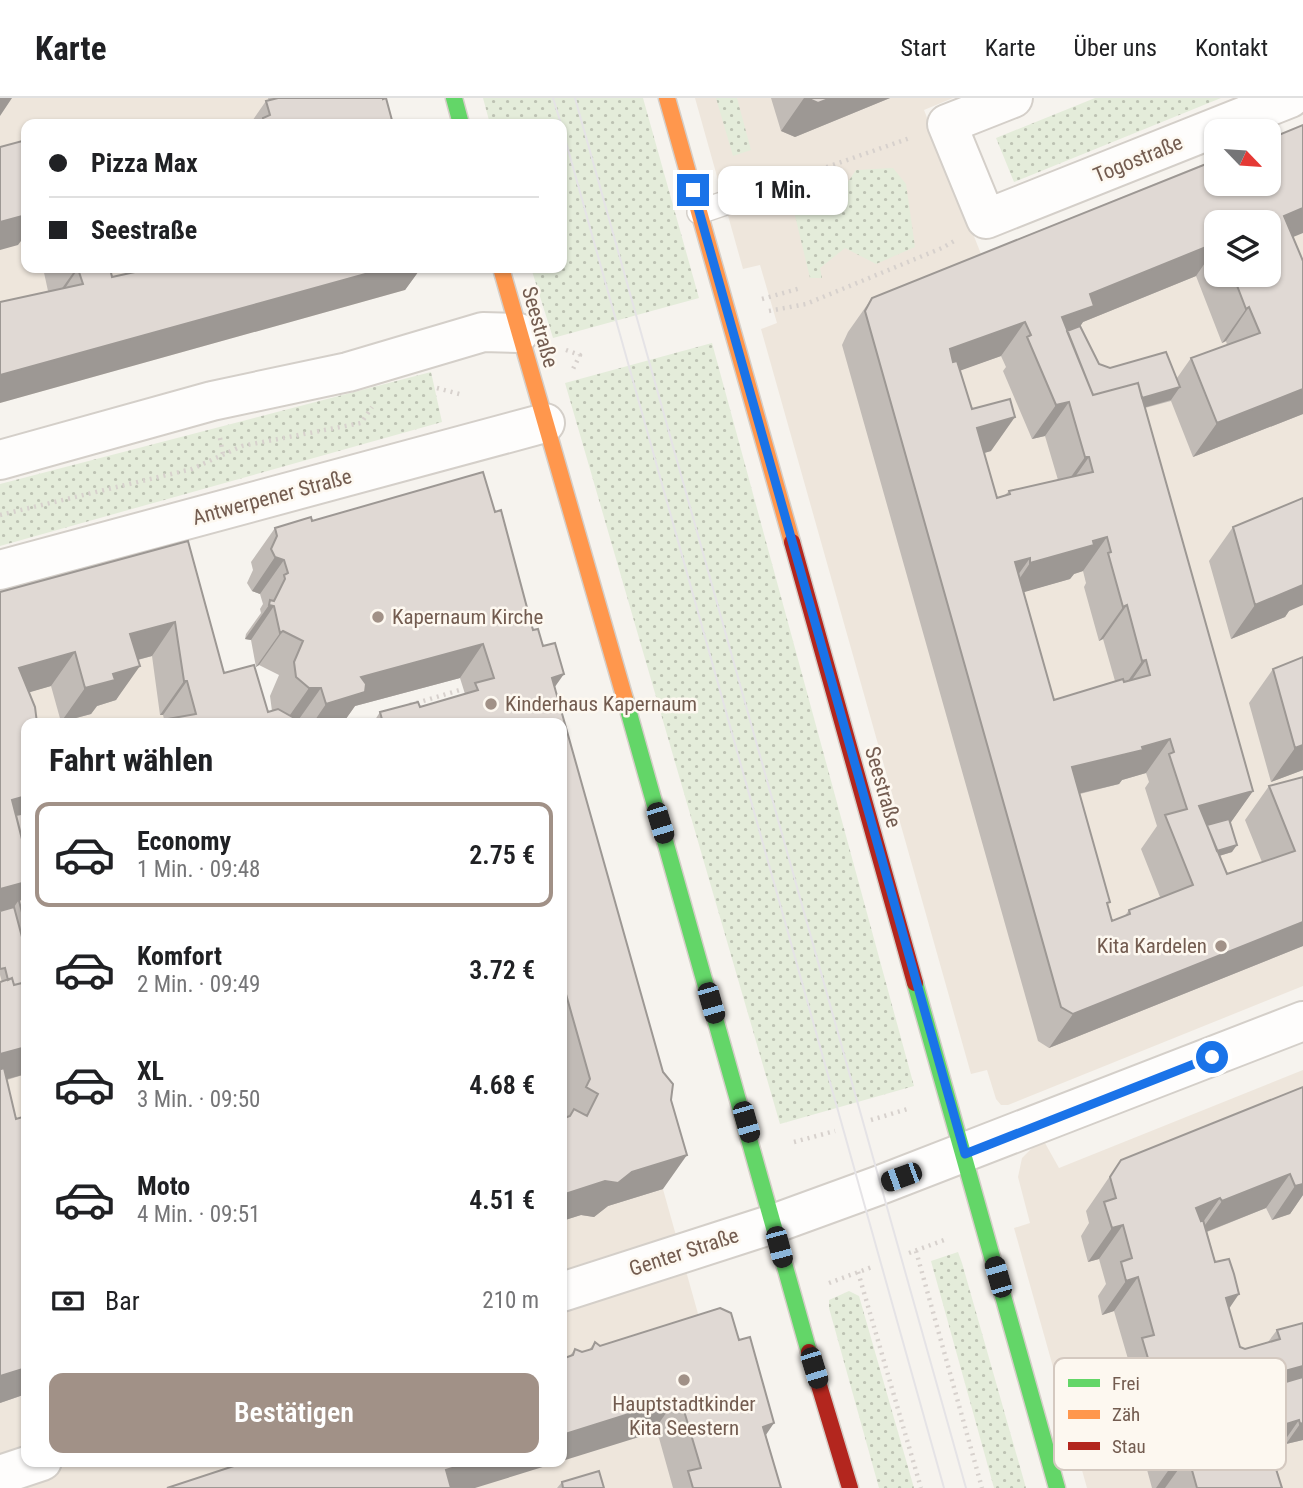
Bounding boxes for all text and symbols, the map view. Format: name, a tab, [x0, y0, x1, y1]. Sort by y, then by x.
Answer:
text: Karte	[35, 29, 106, 68]
text: Start	[901, 34, 947, 62]
text: Karte	[985, 34, 1035, 62]
text: Über uns	[1073, 34, 1157, 62]
text: Kontakt	[1195, 34, 1268, 62]
north arrow	[1204, 119, 1281, 196]
map controls	[1204, 119, 1281, 287]
street label: Togostraße	[1090, 130, 1186, 188]
text: Pizza Max	[91, 148, 198, 178]
callout: 1 Min.	[718, 166, 847, 214]
route end	[677, 174, 709, 206]
text: 1 Min.	[754, 177, 812, 204]
button: layers	[1204, 210, 1281, 287]
text: Seestraße	[91, 215, 197, 245]
street label: Seestraße	[517, 284, 563, 370]
street label: Antwerpener Straße	[190, 464, 354, 530]
place label: Kapernaum Kirche	[392, 605, 543, 629]
marker: Kapernaum Kirche	[370, 609, 386, 625]
place label: Kinderhaus Kapernaum	[505, 692, 697, 716]
marker: Kinderhaus Kapernaum	[483, 696, 499, 712]
text: Fahrt wählen	[49, 741, 213, 779]
street label: Seestraße	[860, 744, 906, 830]
car	[644, 800, 677, 846]
icon: car	[53, 823, 116, 886]
text: Economy	[137, 826, 231, 856]
text: 2.75 €	[469, 840, 535, 870]
text: 1 Min. · 09:48	[137, 856, 260, 883]
place label: Kita Kardelen	[1097, 934, 1207, 958]
icon: car	[53, 938, 116, 1001]
marker: Kita Kardelen	[1213, 938, 1229, 954]
text: Komfort	[137, 941, 222, 971]
text: 3.72 €	[469, 955, 535, 985]
text: 2 Min. · 09:49	[137, 971, 260, 998]
car	[696, 980, 727, 1026]
route start	[1196, 1041, 1228, 1073]
icon: car	[53, 1053, 116, 1116]
text: XL	[137, 1056, 164, 1086]
text: 4.68 €	[469, 1070, 535, 1100]
text: 3 Min. · 09:50	[137, 1086, 260, 1113]
car	[731, 1099, 762, 1145]
car	[878, 1160, 925, 1194]
icon: car	[53, 1168, 116, 1231]
text: Moto	[137, 1171, 190, 1201]
text: 4.51 €	[469, 1185, 535, 1215]
text: 4 Min. · 09:51	[137, 1201, 260, 1228]
street label: Genter Straße	[626, 1223, 742, 1281]
car	[764, 1224, 795, 1270]
car	[983, 1254, 1014, 1300]
icon: cash	[49, 1282, 87, 1320]
text: Bar	[105, 1286, 140, 1316]
text: 210 m	[482, 1287, 539, 1314]
car	[798, 1345, 831, 1391]
legend	[1054, 1358, 1286, 1470]
marker: Hauptstadtkinder Kita Seestern	[676, 1372, 692, 1388]
text: Frei	[1112, 1372, 1140, 1395]
button: Bestätigen	[49, 1373, 539, 1453]
place label: Hauptstadtkinder Kita Seestern	[612, 1392, 756, 1440]
text: Zäh	[1112, 1403, 1140, 1426]
text: Stau	[1112, 1435, 1146, 1458]

